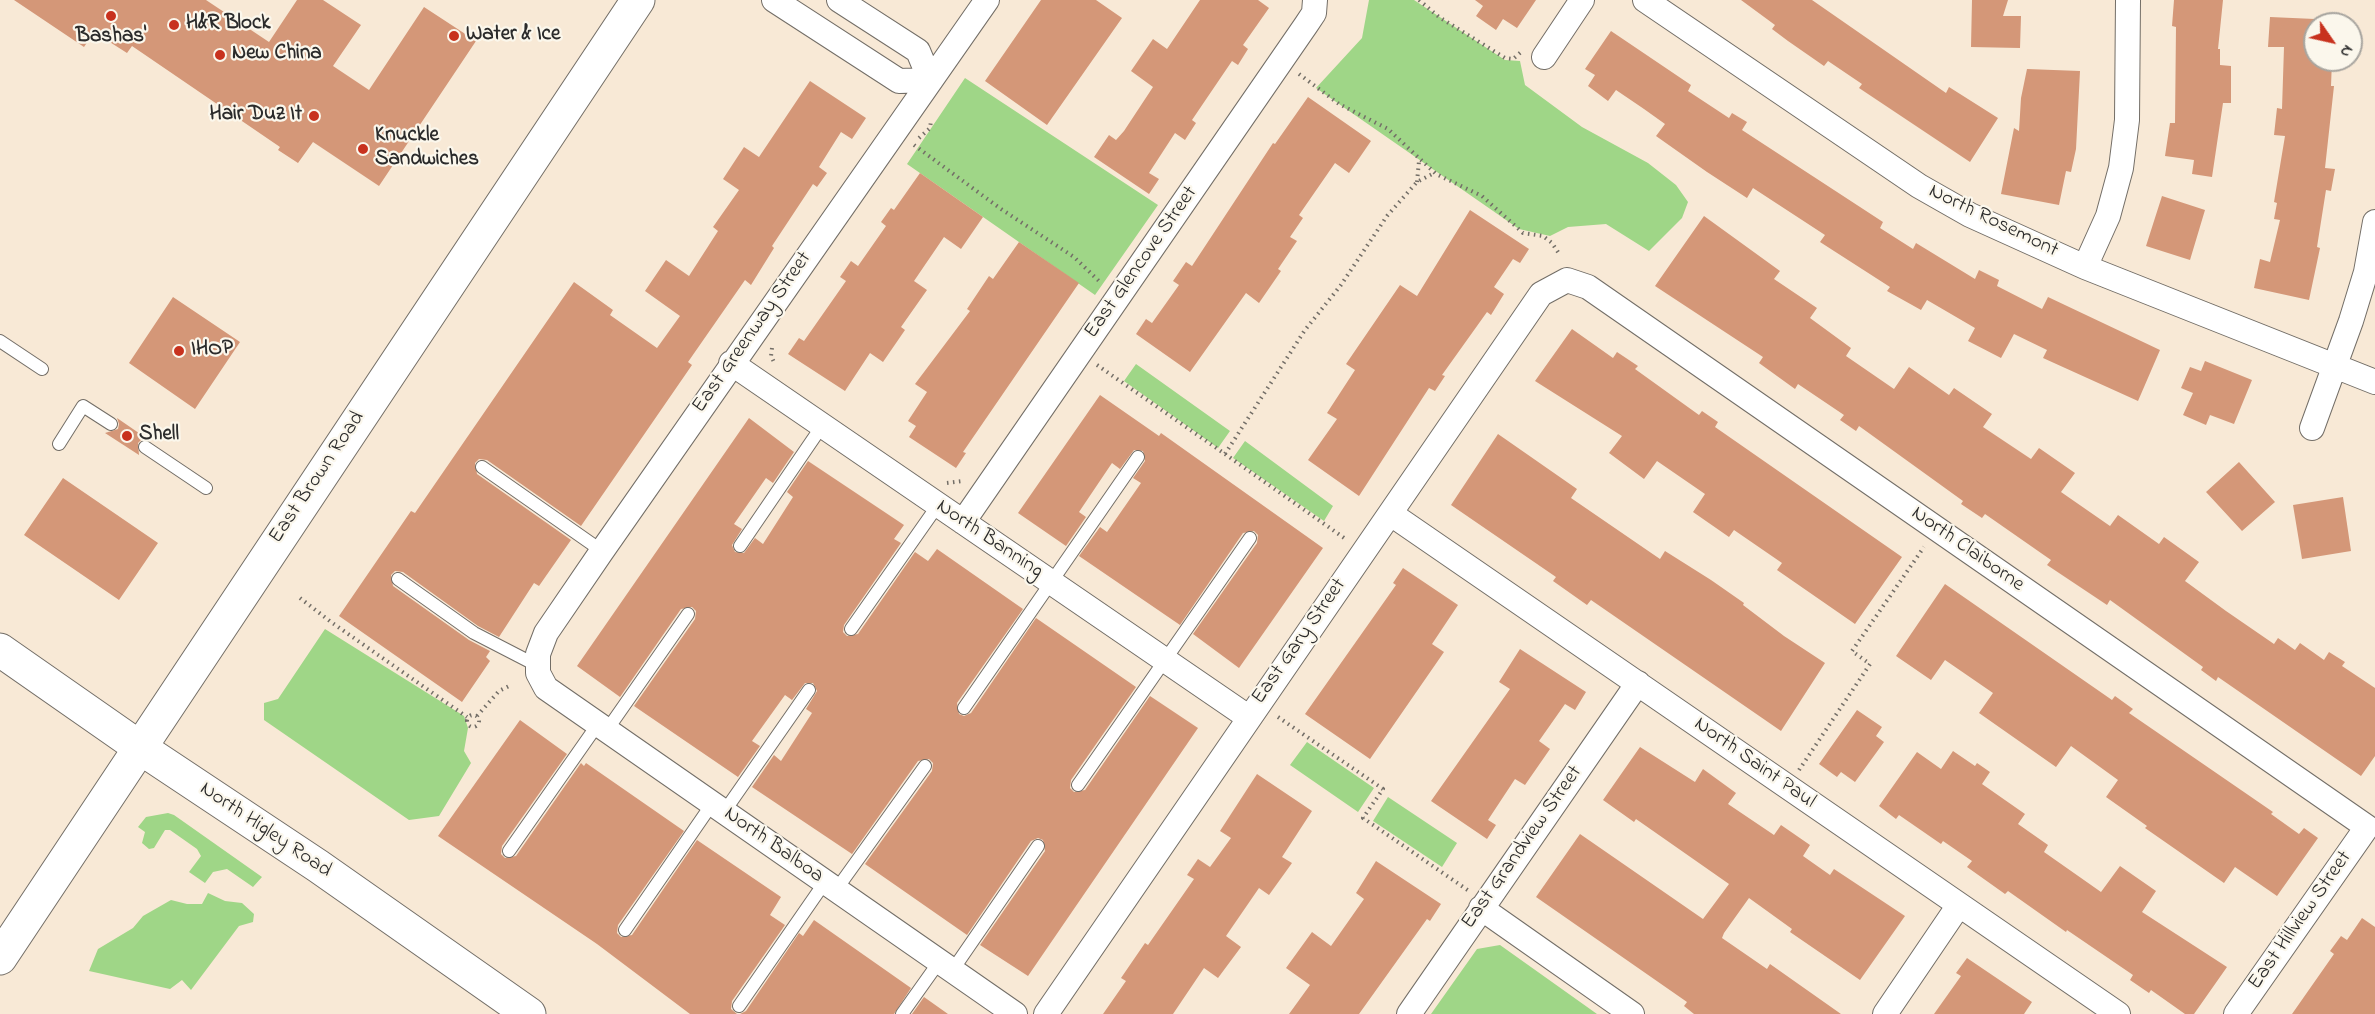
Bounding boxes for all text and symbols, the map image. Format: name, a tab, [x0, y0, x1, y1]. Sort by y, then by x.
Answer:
marker: Bashas'	[104, 9, 118, 23]
place label: H&R Block	[186, 12, 271, 38]
north arrow	[2303, 12, 2363, 72]
marker: H&R Block	[167, 18, 181, 32]
place label: Water & Ice	[466, 23, 560, 49]
place label: Bashas'	[76, 25, 146, 51]
marker: Water & Ice	[447, 29, 461, 43]
text: N	[2333, 40, 2359, 62]
place label: New China	[232, 42, 322, 68]
marker: New China	[213, 48, 227, 62]
place label: Hair Duz It	[210, 103, 302, 129]
marker: Hair Duz It	[307, 109, 321, 123]
place label: Knuckle Sandwiches	[375, 124, 479, 174]
marker: Knuckle Sandwiches	[356, 142, 370, 156]
street label: North Rosemont	[1924, 180, 2062, 264]
street label: East Glencove Street	[1080, 182, 1204, 344]
street label: East Greenway Street	[688, 248, 818, 418]
place label: IHOP	[191, 338, 233, 364]
marker: IHOP	[172, 344, 186, 358]
street label: East Brown Road	[265, 407, 371, 549]
place label: Shell	[139, 423, 179, 449]
marker: Shell	[120, 429, 134, 443]
street label: North Banning	[931, 495, 1047, 585]
street label: North Claiborne	[1906, 502, 2028, 598]
street label: East Gary Street	[1247, 574, 1353, 710]
street label: North Saint Paul	[1688, 713, 1820, 815]
street label: East Grandview Street	[1457, 762, 1589, 934]
street label: North Higley Road	[194, 777, 336, 885]
street label: North Balboa	[718, 802, 828, 890]
street label: East Hillview Street	[2244, 847, 2358, 995]

